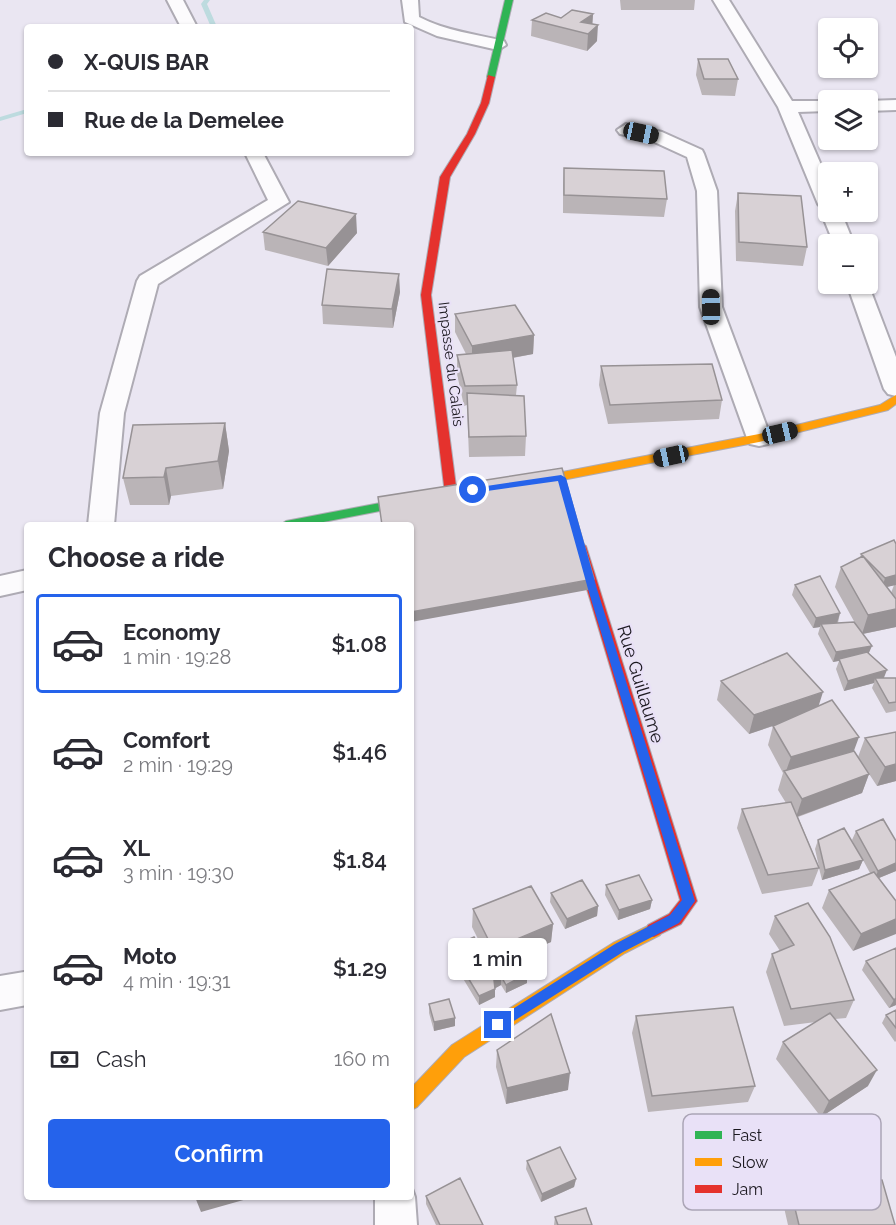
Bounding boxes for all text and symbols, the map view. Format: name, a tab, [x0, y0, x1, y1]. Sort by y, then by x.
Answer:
map controls	[818, 18, 878, 294]
button: locate	[818, 18, 878, 78]
text: X-QUIS BAR	[84, 49, 209, 75]
button: layers	[818, 90, 878, 150]
text: Rue de la Demelee	[84, 107, 284, 133]
car	[622, 120, 660, 146]
button: +	[818, 162, 878, 222]
button: −	[818, 234, 878, 294]
car	[702, 289, 720, 325]
street label: Impasse du Calais	[434, 301, 468, 427]
car	[760, 420, 800, 446]
car	[652, 443, 690, 469]
route start	[459, 476, 486, 503]
text: Choose a ride	[48, 542, 224, 573]
icon: car	[51, 617, 105, 671]
text: Economy	[123, 619, 221, 645]
street label: Rue Guillaume	[613, 622, 669, 746]
text: $1.08	[331, 631, 387, 657]
text: 1 min · 19:28	[123, 645, 231, 669]
icon: car	[51, 725, 105, 779]
text: Comfort	[123, 727, 210, 753]
text: $1.46	[332, 739, 387, 765]
text: 2 min · 19:29	[123, 753, 233, 777]
icon: car	[51, 833, 105, 887]
text: XL	[123, 835, 150, 861]
text: $1.84	[333, 847, 387, 873]
text: 3 min · 19:30	[123, 861, 234, 885]
callout: 1 min	[448, 938, 548, 980]
icon: car	[51, 941, 105, 995]
text: Moto	[123, 943, 177, 969]
text: 1 min	[473, 947, 522, 971]
text: $1.29	[333, 955, 387, 981]
text: 4 min · 19:31	[123, 969, 231, 993]
route end	[484, 1011, 511, 1038]
icon: cash	[48, 1043, 81, 1076]
text: Cash	[96, 1046, 147, 1072]
text: 160 m	[334, 1047, 390, 1071]
legend	[683, 1114, 881, 1210]
button: Confirm	[48, 1119, 390, 1188]
text: Fast	[732, 1126, 763, 1145]
text: Slow	[732, 1153, 768, 1172]
text: Jam	[732, 1180, 763, 1199]

